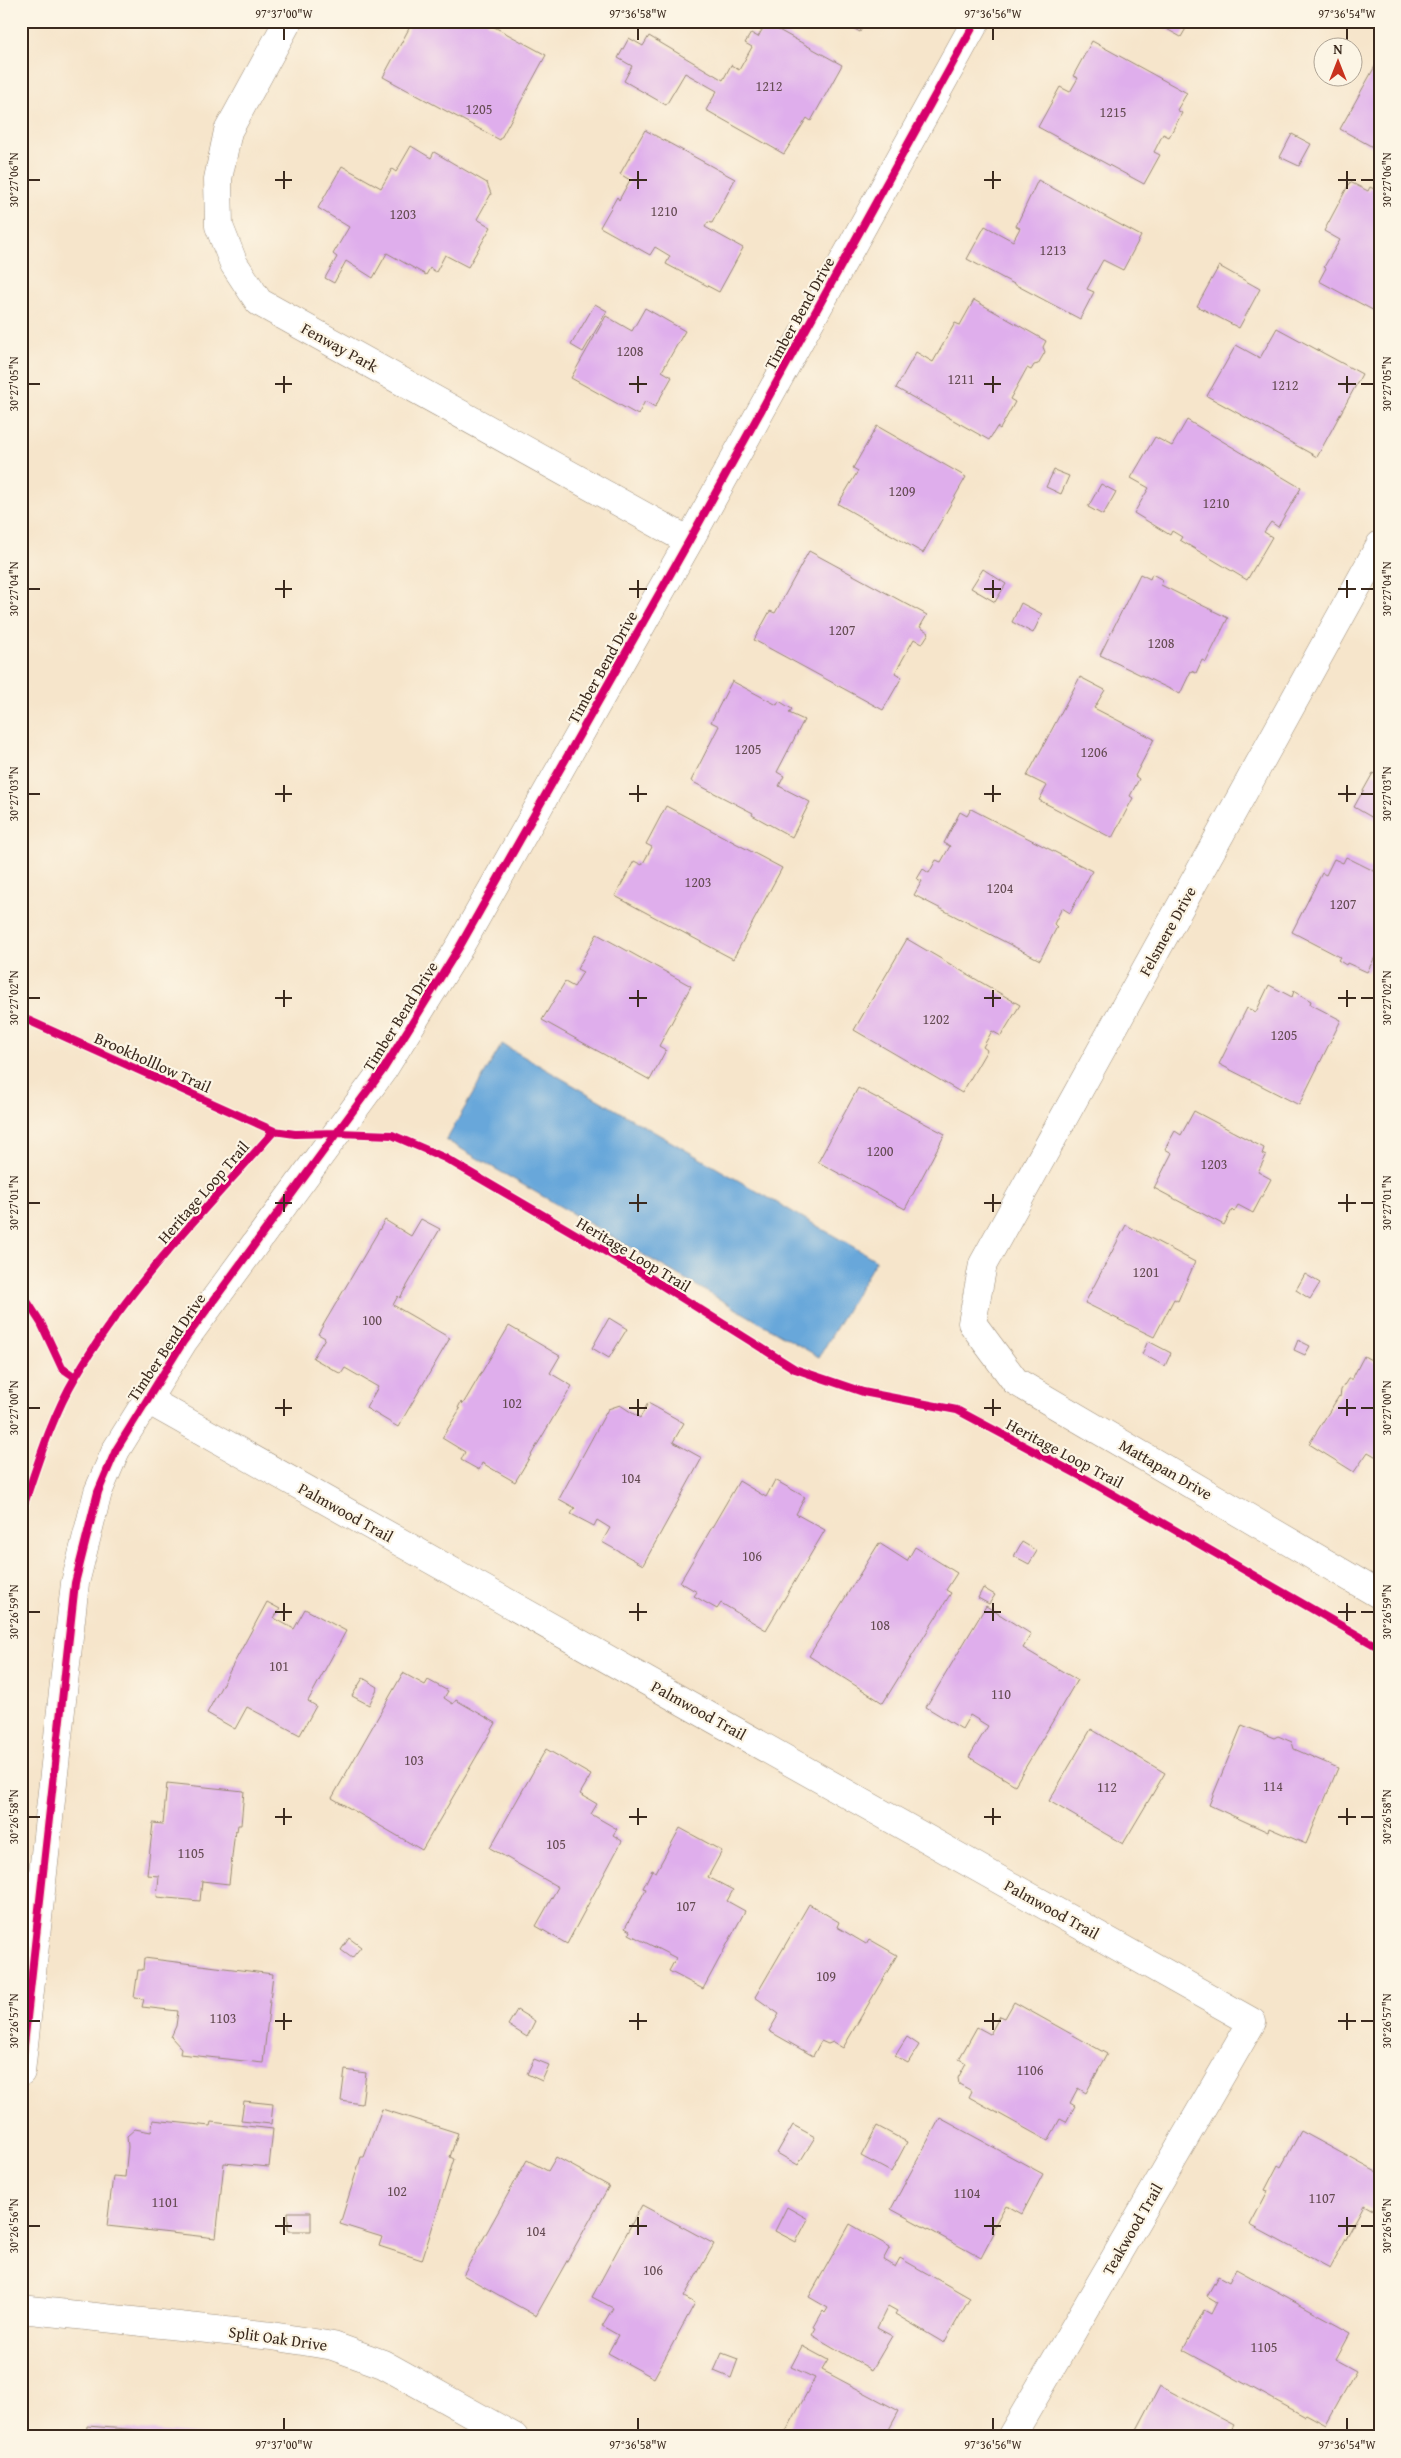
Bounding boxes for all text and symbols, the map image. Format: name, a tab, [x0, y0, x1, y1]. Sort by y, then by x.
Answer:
text: 97°37'00"W	[255, 5, 314, 22]
text: 97°36'58"W	[609, 5, 668, 22]
text: 97°36'56"W	[964, 5, 1023, 22]
text: 97°36'54"W	[1318, 5, 1377, 22]
north arrow	[1314, 38, 1364, 88]
text: N	[1333, 39, 1343, 59]
house number: 1212	[756, 76, 782, 96]
house number: 1205	[466, 99, 492, 119]
house number: 1215	[1100, 102, 1126, 122]
text: 30°27'06"N	[5, 152, 22, 208]
text: 30°27'06"N	[1378, 152, 1395, 208]
house number: 1210	[651, 201, 678, 221]
house number: 1203	[390, 204, 416, 224]
house number: 1213	[1040, 240, 1066, 260]
street label: Timber Bend Drive	[758, 252, 840, 374]
street label: Fenway Park	[297, 316, 384, 378]
house number: 1208	[617, 341, 644, 361]
text: 30°27'05"N	[5, 356, 22, 412]
text: 30°27'05"N	[1378, 356, 1395, 412]
house number: 1211	[948, 369, 974, 389]
house number: 1212	[1272, 375, 1298, 395]
house number: 1209	[889, 481, 916, 501]
house number: 1210	[1203, 493, 1230, 513]
text: 30°27'04"N	[5, 561, 22, 617]
text: 30°27'04"N	[1378, 561, 1395, 617]
street label: Timber Bend Drive	[561, 606, 643, 728]
house number: 1207	[829, 620, 856, 640]
house number: 1208	[1148, 633, 1175, 653]
house number: 1205	[735, 739, 761, 759]
house number: 1206	[1081, 742, 1108, 762]
text: 30°27'03"N	[5, 766, 22, 822]
text: 30°27'03"N	[1378, 766, 1395, 822]
house number: 1203	[685, 872, 711, 892]
house number: 1204	[987, 878, 1014, 898]
street label: Felsmere Drive	[1132, 882, 1202, 980]
house number: 1207	[1330, 894, 1357, 914]
street label: Timber Bend Drive	[356, 956, 444, 1076]
text: 30°27'02"N	[5, 970, 22, 1026]
text: 30°27'02"N	[1378, 970, 1395, 1026]
house number: 1202	[923, 1009, 949, 1029]
house number: 1205	[1271, 1025, 1297, 1045]
street label: Brookholllow Trail	[91, 1026, 216, 1099]
street label: Heritage Loop Trail	[151, 1135, 255, 1249]
house number: 1200	[867, 1141, 894, 1161]
house number: 1203	[1201, 1154, 1227, 1174]
text: 30°27'01"N	[5, 1175, 22, 1231]
text: 30°27'01"N	[1378, 1175, 1395, 1231]
street label: Heritage Loop Trail	[572, 1210, 696, 1298]
house number: 1201	[1133, 1262, 1159, 1282]
street label: Timber Bend Drive	[121, 1288, 211, 1406]
house number: 100	[362, 1310, 382, 1330]
text: 30°27'00"N	[5, 1380, 22, 1436]
text: 30°27'00"N	[1378, 1380, 1395, 1436]
house number: 102	[502, 1393, 522, 1413]
street label: Heritage Loop Trail	[1002, 1412, 1128, 1494]
street label: Mattapan Drive	[1115, 1433, 1217, 1505]
house number: 104	[621, 1468, 641, 1488]
street label: Palmwood Trail	[294, 1476, 398, 1548]
house number: 106	[742, 1546, 762, 1566]
text: 30°26'59"N	[5, 1584, 22, 1640]
text: 30°26'59"N	[1378, 1584, 1395, 1640]
house number: 108	[870, 1615, 890, 1635]
house number: 101	[269, 1656, 289, 1676]
street label: Palmwood Trail	[647, 1674, 751, 1746]
house number: 110	[991, 1684, 1011, 1704]
house number: 103	[404, 1750, 424, 1770]
house number: 114	[1263, 1776, 1283, 1796]
house number: 112	[1097, 1777, 1117, 1797]
text: 30°26'58"N	[5, 1789, 22, 1845]
text: 30°26'58"N	[1378, 1789, 1395, 1845]
house number: 105	[546, 1834, 566, 1854]
house number: 1105	[178, 1843, 204, 1863]
street label: Palmwood Trail	[1000, 1873, 1104, 1945]
house number: 107	[676, 1896, 696, 1916]
house number: 109	[816, 1966, 836, 1986]
text: 30°26'57"N	[5, 1993, 22, 2049]
text: 30°26'57"N	[1378, 1993, 1395, 2049]
house number: 1103	[210, 2008, 236, 2028]
house number: 1106	[1017, 2060, 1044, 2080]
street label: Teakwood Trail	[1096, 2178, 1168, 2280]
house number: 102	[387, 2181, 407, 2201]
house number: 1104	[954, 2183, 981, 2203]
house number: 1107	[1309, 2188, 1336, 2208]
house number: 1101	[152, 2192, 178, 2212]
text: 30°26'56"N	[5, 2198, 22, 2254]
text: 30°26'56"N	[1378, 2198, 1395, 2254]
house number: 104	[526, 2221, 546, 2241]
house number: 106	[643, 2260, 663, 2280]
street label: Split Oak Drive	[227, 2319, 329, 2357]
house number: 1105	[1251, 2337, 1277, 2357]
text: 97°37'00"W	[255, 2436, 314, 2453]
text: 97°36'58"W	[609, 2436, 668, 2453]
text: 97°36'56"W	[964, 2436, 1023, 2453]
text: 97°36'54"W	[1318, 2436, 1377, 2453]

